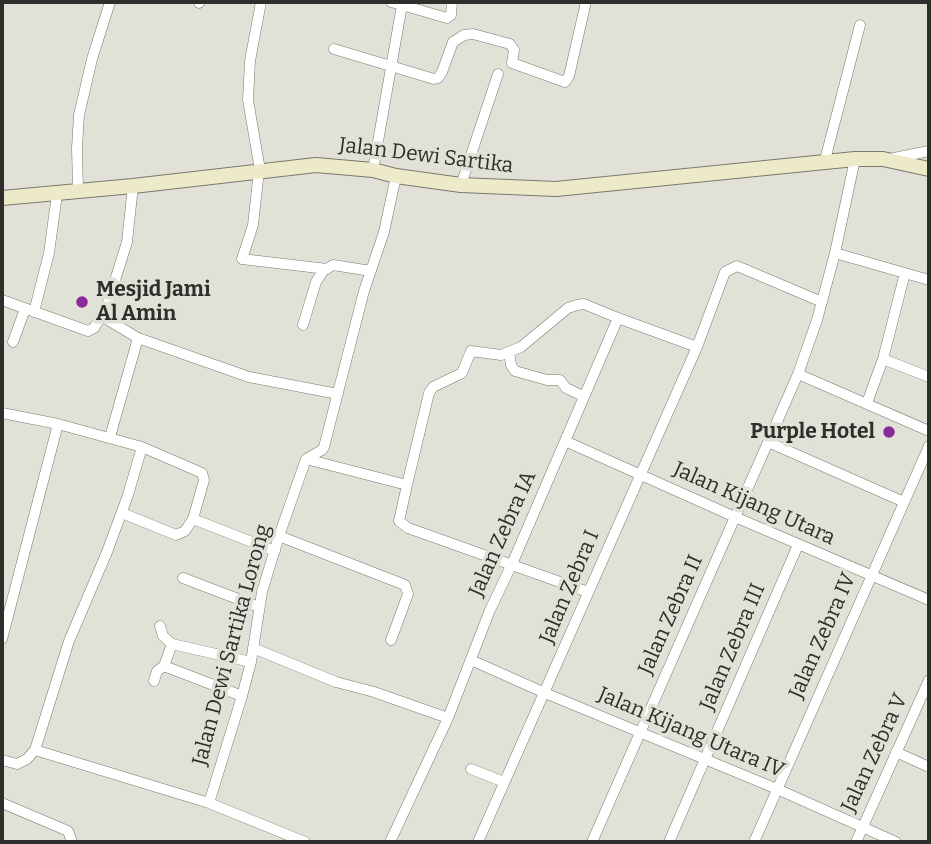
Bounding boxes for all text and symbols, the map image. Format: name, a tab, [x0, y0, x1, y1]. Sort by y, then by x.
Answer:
street label: Jalan Dewi Sartika	[337, 133, 515, 179]
place label: Mesjid Jami Al Amin	[96, 277, 211, 327]
marker: Mesjid Jami Al Amin	[74, 294, 90, 310]
place label: Purple Hotel	[750, 419, 875, 445]
marker: Purple Hotel	[881, 424, 897, 440]
street label: Jalan Kijang Utara	[669, 457, 839, 551]
street label: Jalan Zebra IA	[464, 467, 542, 601]
street label: Jalan Dewi Sartika Lorong	[188, 522, 276, 768]
street label: Jalan Zebra I	[535, 526, 605, 648]
street label: Jalan Zebra II	[633, 551, 709, 679]
street label: Jalan Zebra IV	[784, 569, 862, 703]
street label: Jalan Zebra III	[695, 580, 771, 714]
street label: Jalan Kijang Utara IV	[594, 682, 788, 784]
street label: Jalan Zebra V	[837, 690, 913, 816]

